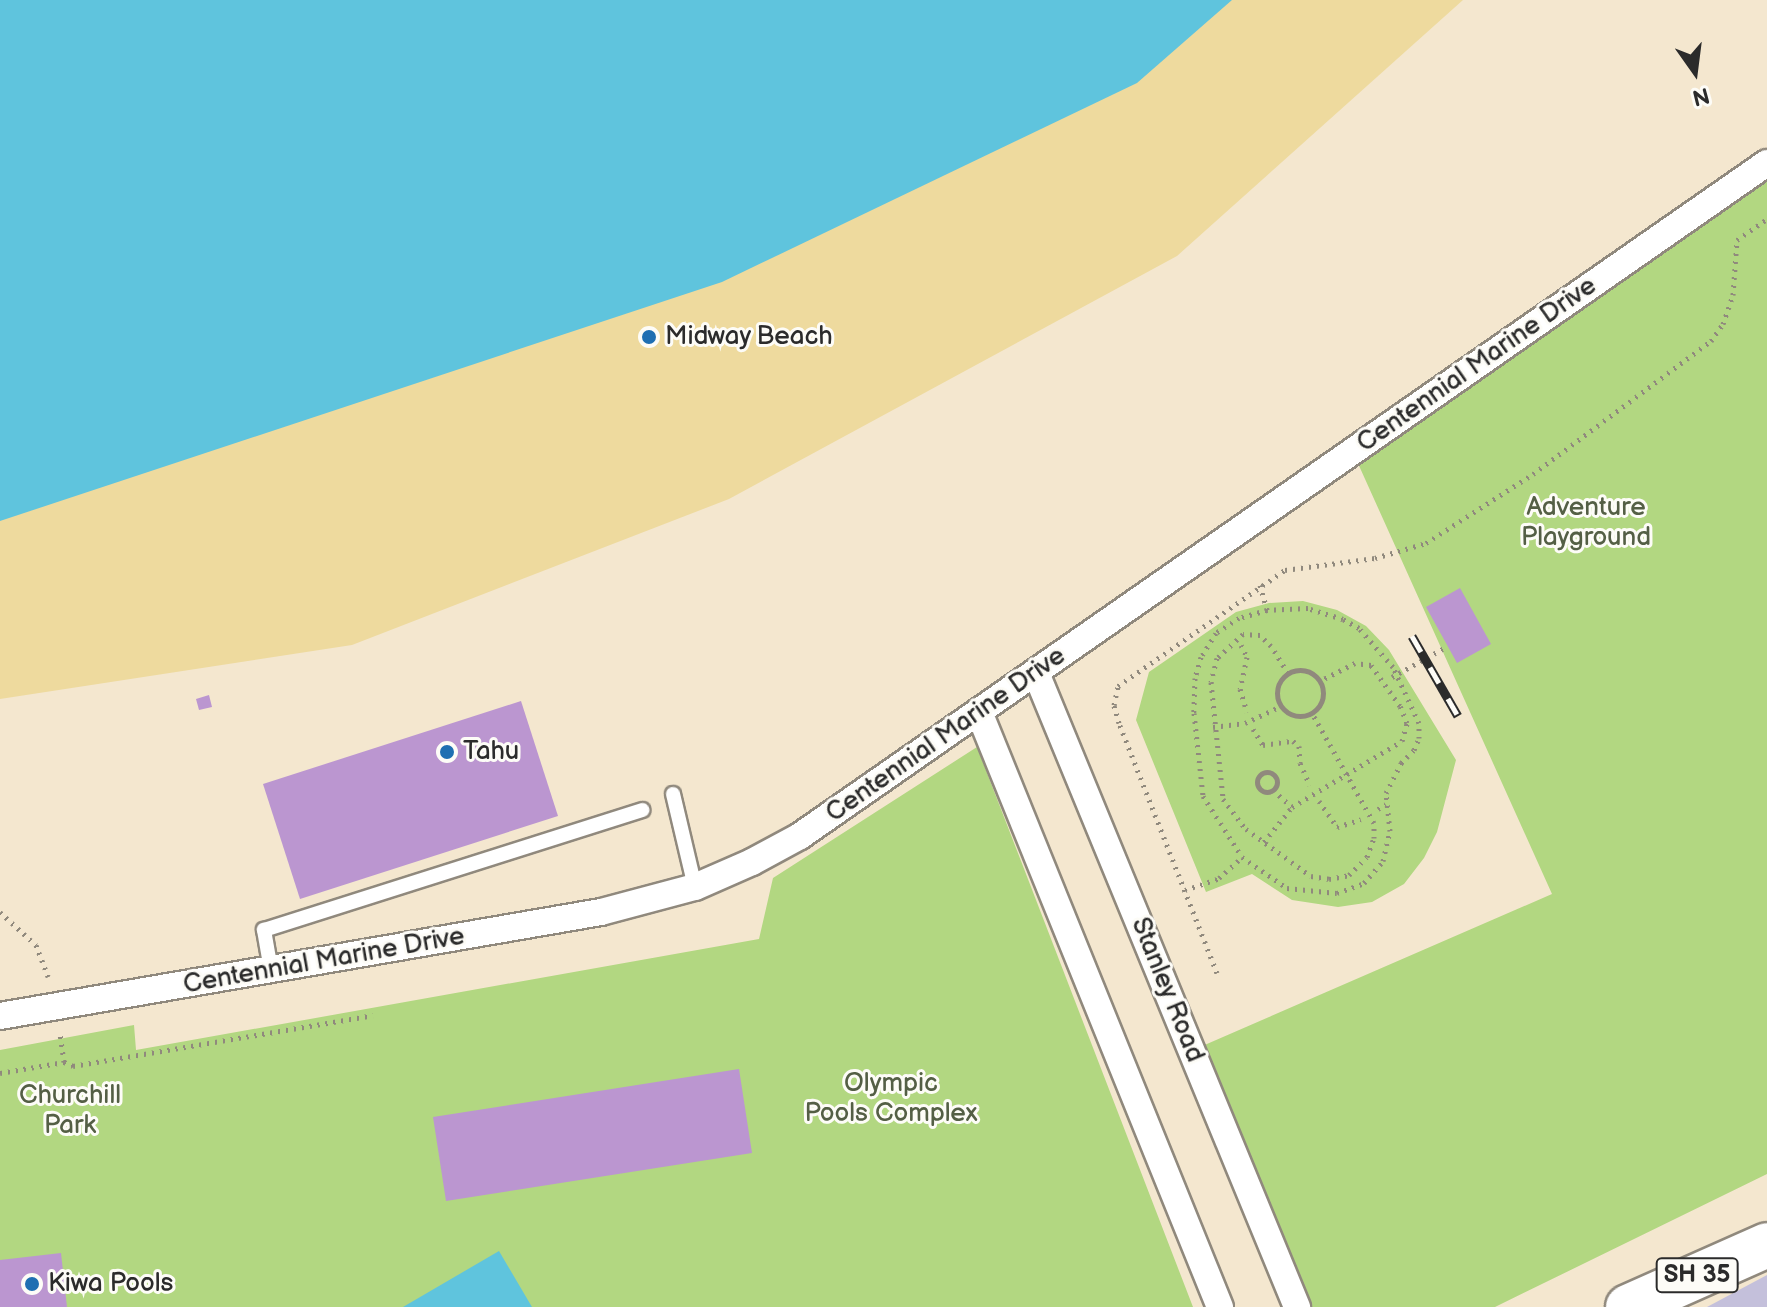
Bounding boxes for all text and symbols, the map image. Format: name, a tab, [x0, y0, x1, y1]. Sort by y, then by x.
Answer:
north arrow	[1655, 32, 1735, 112]
text: N	[1690, 81, 1712, 111]
street label: Centennial Marine Drive	[1351, 270, 1603, 460]
place label: Midway Beach	[665, 321, 834, 353]
marker: Midway Beach	[640, 328, 658, 346]
park label: Adventure Playground	[1521, 492, 1651, 554]
street label: Centennial Marine Drive	[820, 640, 1072, 830]
place label: Tahu	[463, 736, 519, 768]
marker: Tahu	[438, 743, 456, 761]
street label: Stanley Road	[1124, 912, 1210, 1068]
street label: Centennial Marine Drive	[181, 921, 467, 1001]
park label: Olympic Pools Complex	[804, 1068, 978, 1130]
park label: Churchill Park	[19, 1080, 121, 1142]
road number: SH 35	[1655, 1255, 1739, 1295]
place label: Kiwa Pools	[48, 1268, 173, 1300]
marker: Kiwa Pools	[23, 1275, 41, 1293]

